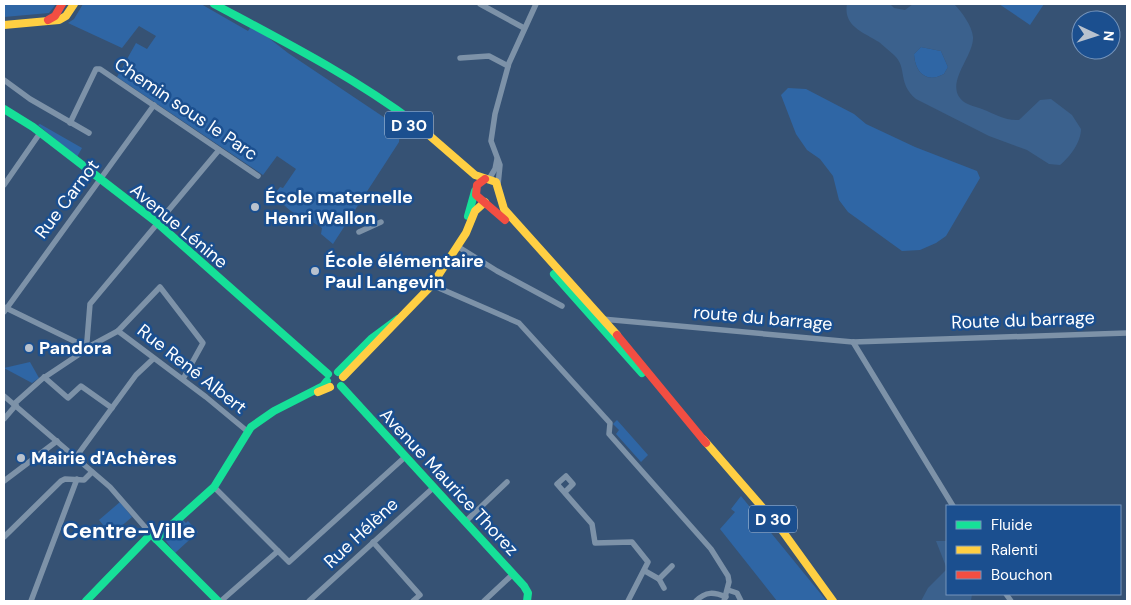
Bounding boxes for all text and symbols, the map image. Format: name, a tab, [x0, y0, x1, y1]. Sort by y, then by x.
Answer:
north arrow	[1071, 10, 1121, 60]
text: N	[1100, 30, 1118, 42]
street label: Chemin sous le Parc	[110, 52, 262, 166]
road number: D 30	[385, 112, 433, 138]
street label: Rue Carnot	[29, 155, 105, 243]
street label: Avenue Lénine	[125, 178, 233, 274]
place label: École maternelle Henri Wallon	[265, 185, 413, 230]
marker: École maternelle Henri Wallon	[249, 201, 261, 213]
place label: École élémentaire Paul Langevin	[325, 249, 484, 294]
marker: École élémentaire Paul Langevin	[309, 265, 321, 277]
street label: route du barrage	[692, 300, 834, 336]
street label: Route du barrage	[951, 306, 1095, 334]
street label: Rue René Albert	[132, 319, 252, 419]
place label: Pandora	[39, 336, 112, 360]
marker: Pandora	[23, 342, 35, 354]
street label: Avenue Maurice Thorez	[374, 403, 524, 561]
place label: Mairie d'Achères	[31, 446, 177, 470]
marker: Mairie d'Achères	[15, 452, 27, 464]
street label: Rue Hélène	[319, 492, 403, 574]
legend	[946, 505, 1121, 595]
road number: D 30	[749, 506, 797, 532]
text: Fluide	[991, 515, 1033, 535]
district label: Centre-Ville	[62, 516, 196, 545]
text: Ralenti	[991, 540, 1038, 560]
text: Bouchon	[991, 565, 1052, 585]

